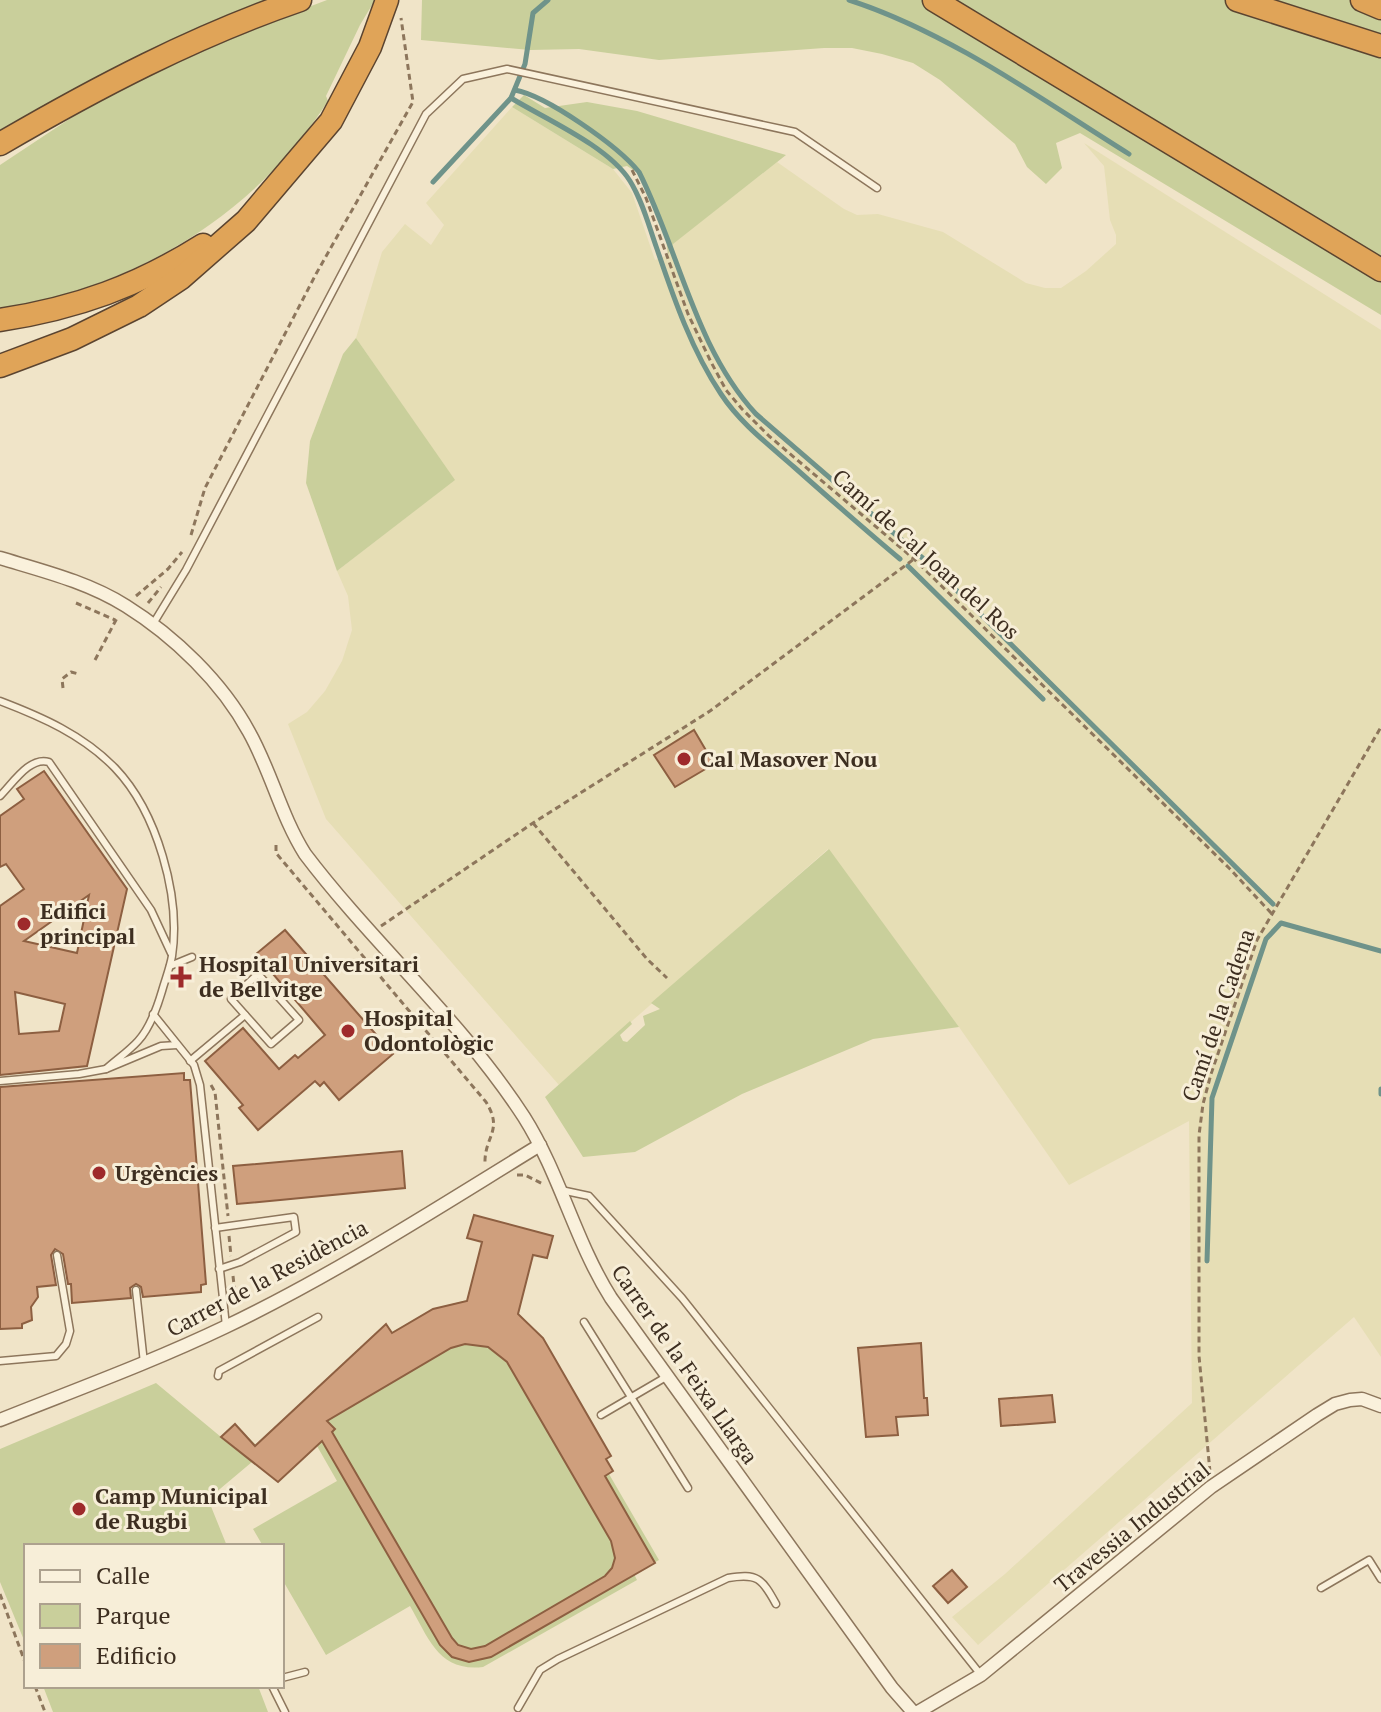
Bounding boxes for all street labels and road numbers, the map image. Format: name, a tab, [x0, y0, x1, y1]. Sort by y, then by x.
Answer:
street label: Camí de Cal Joan del Ros	[827, 462, 1026, 645]
street label: Camí de la Cadena	[1174, 925, 1261, 1105]
street label: Carrer de la Residència	[161, 1212, 372, 1343]
street label: Carrer de la Feixa Llarga	[606, 1258, 765, 1469]
street label: Travessia Industrial	[1048, 1455, 1216, 1598]

